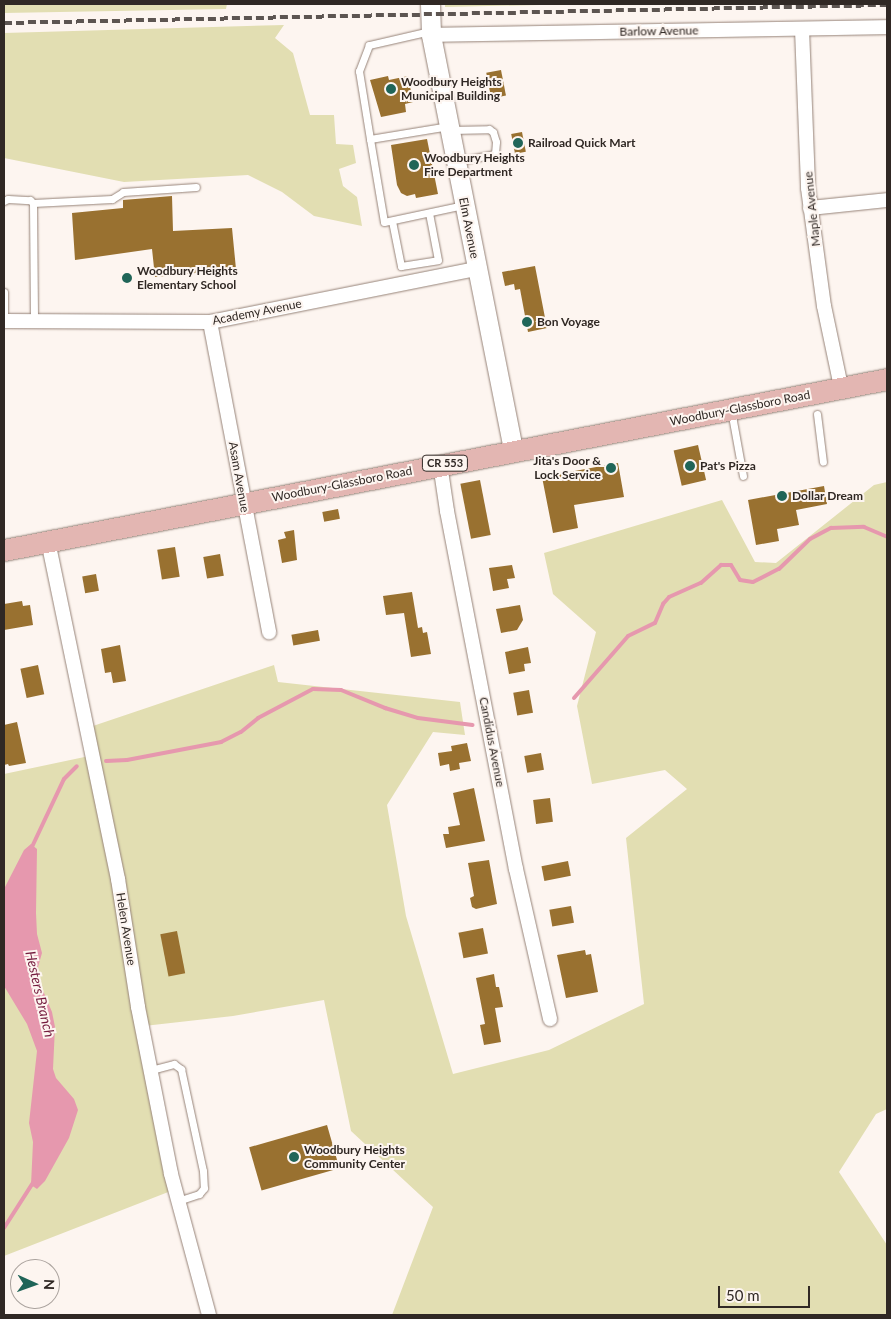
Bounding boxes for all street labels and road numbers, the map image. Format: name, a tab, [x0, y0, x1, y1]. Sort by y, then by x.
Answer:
street label: Barlow Avenue	[619, 23, 699, 39]
street label: Maple Avenue	[801, 171, 823, 247]
street label: Elm Avenue	[456, 196, 482, 260]
street label: Academy Avenue	[211, 296, 303, 328]
street label: Woodbury-Glassboro Road	[669, 387, 811, 429]
street label: Asam Avenue	[226, 440, 252, 514]
road number: CR 553	[421, 454, 469, 472]
street label: Woodbury-Glassboro Road	[271, 463, 413, 505]
street label: Candidus Avenue	[476, 696, 508, 788]
street label: Helen Avenue	[113, 891, 139, 967]

